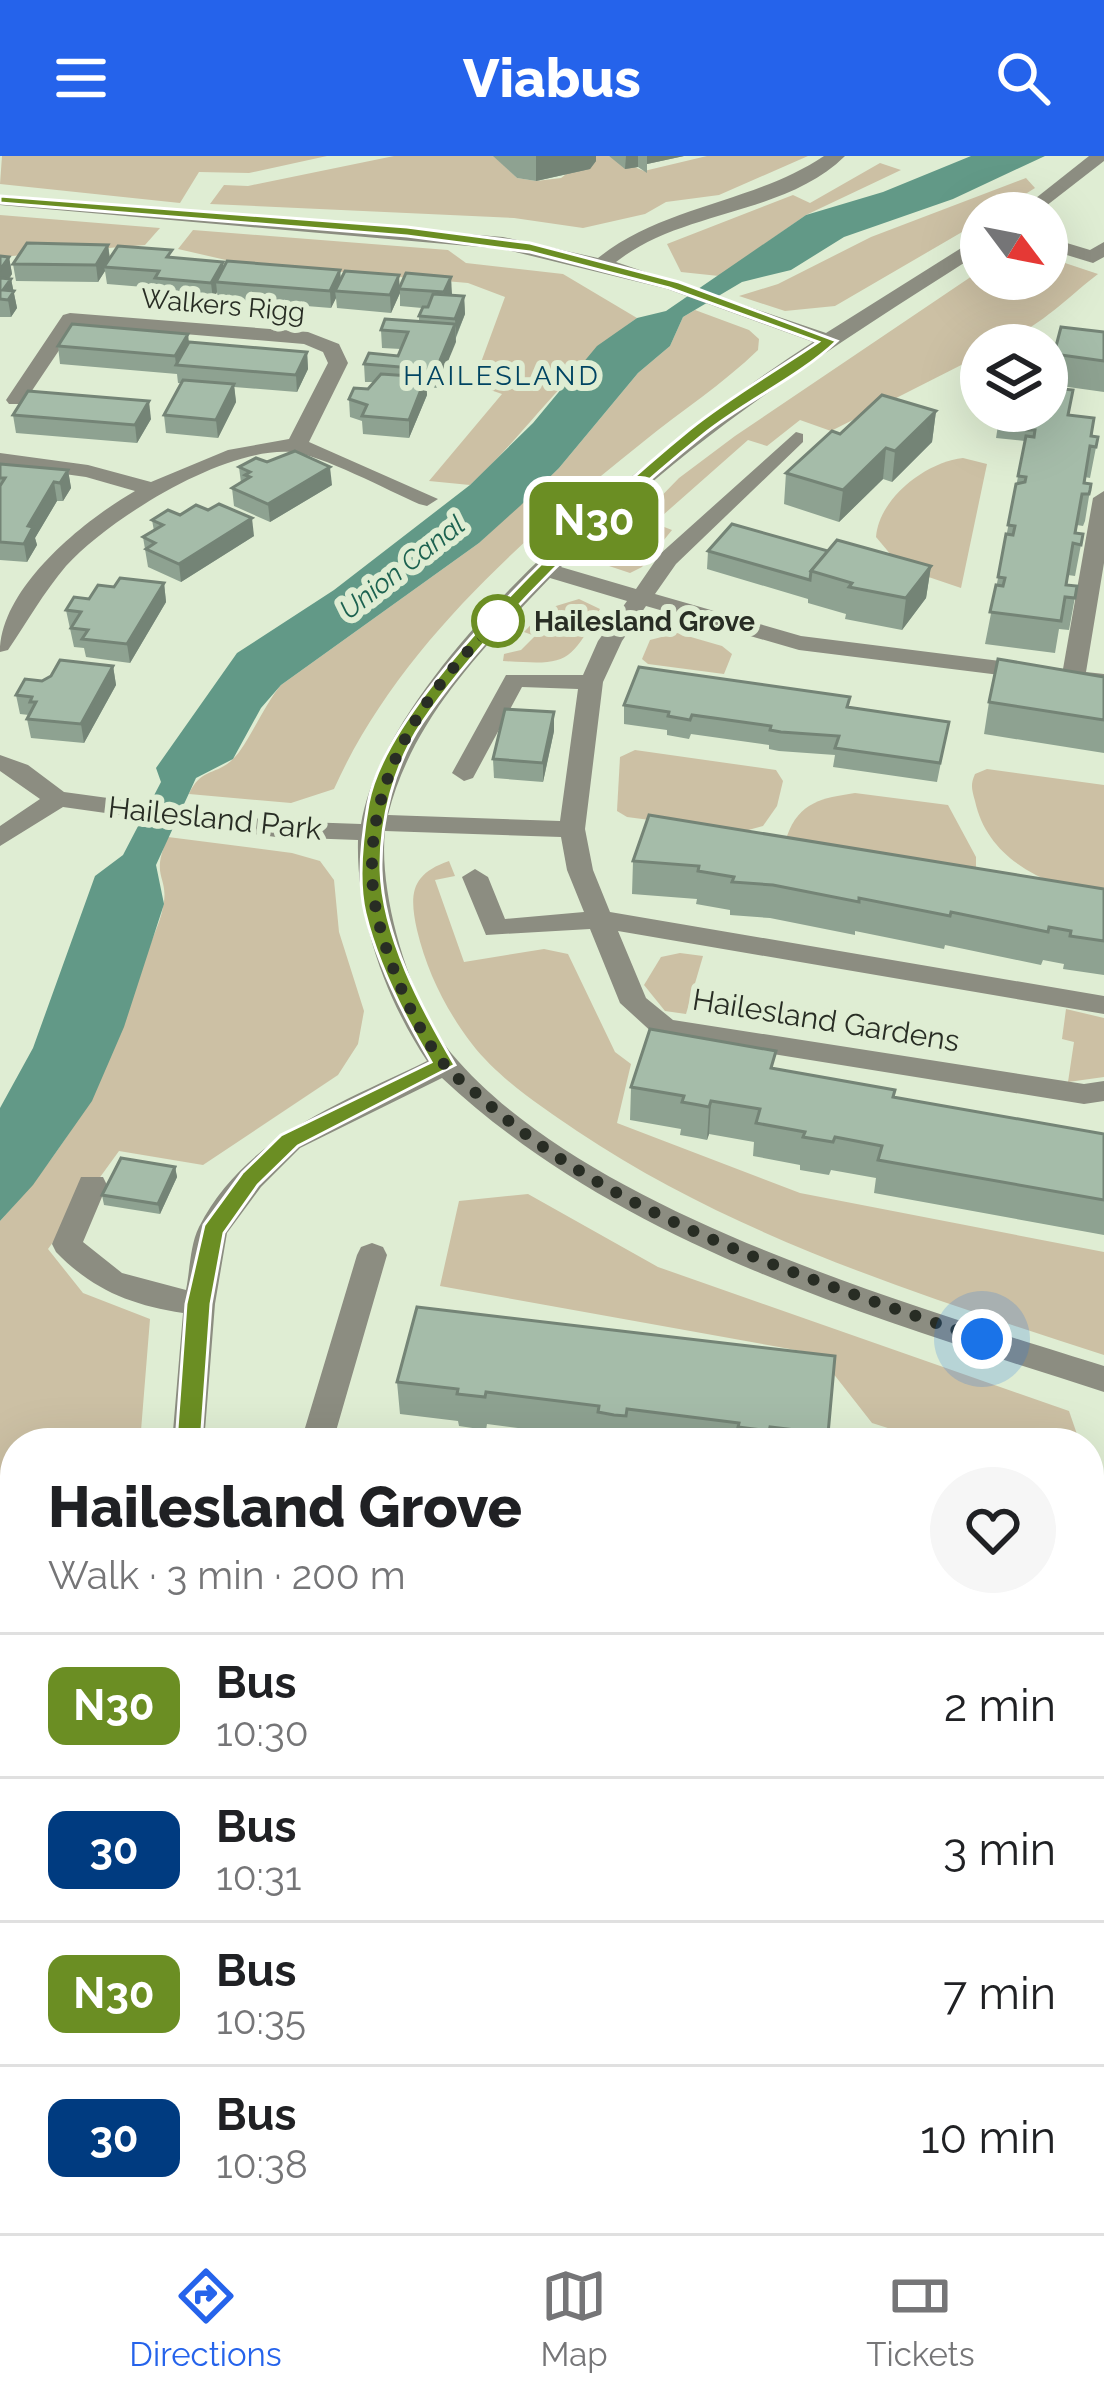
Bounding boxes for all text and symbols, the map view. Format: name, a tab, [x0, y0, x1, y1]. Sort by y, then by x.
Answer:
icon: menu	[48, 45, 114, 111]
icon: search	[990, 45, 1056, 111]
text: Viabus	[463, 46, 641, 110]
north arrow	[960, 192, 1068, 300]
map controls	[960, 192, 1068, 432]
street label: Walkers Rigg	[140, 282, 306, 328]
button: layers	[960, 324, 1068, 432]
district label: HAILESLAND	[403, 360, 601, 391]
line badge: N30	[525, 482, 663, 560]
text: N30	[553, 496, 635, 545]
water label: Union Canal	[333, 509, 471, 625]
marker: Hailesland Grove	[473, 596, 523, 646]
place label: Hailesland Grove	[534, 606, 755, 637]
street label: Hailesland Park	[106, 789, 324, 847]
street label: Hailesland Gardens	[690, 982, 962, 1058]
your location	[952, 1309, 1012, 1369]
button: heart	[930, 1467, 1056, 1593]
text: Hailesland Grove	[48, 1473, 522, 1540]
text: Walk · 3 min · 200 m	[48, 1552, 405, 1598]
text: Bus	[216, 1656, 297, 1709]
text: 2 min	[944, 1679, 1056, 1732]
text: N30	[73, 1681, 155, 1730]
text: 10:30	[216, 1709, 309, 1755]
text: Bus	[216, 1800, 297, 1853]
text: 3 min	[943, 1823, 1056, 1876]
text: 30	[89, 1825, 139, 1874]
text: 10:31	[216, 1853, 301, 1899]
text: Bus	[216, 1944, 297, 1997]
text: 7 min	[943, 1967, 1056, 2020]
text: N30	[73, 1969, 155, 2018]
text: 10:35	[216, 1997, 306, 2043]
text: Bus	[216, 2088, 297, 2141]
text: 10 min	[920, 2111, 1056, 2164]
text: 30	[89, 2113, 139, 2162]
text: 10:38	[216, 2141, 308, 2187]
tab: Directions	[129, 2263, 282, 2374]
tab: Map	[540, 2263, 608, 2374]
tab: Tickets	[866, 2263, 975, 2374]

